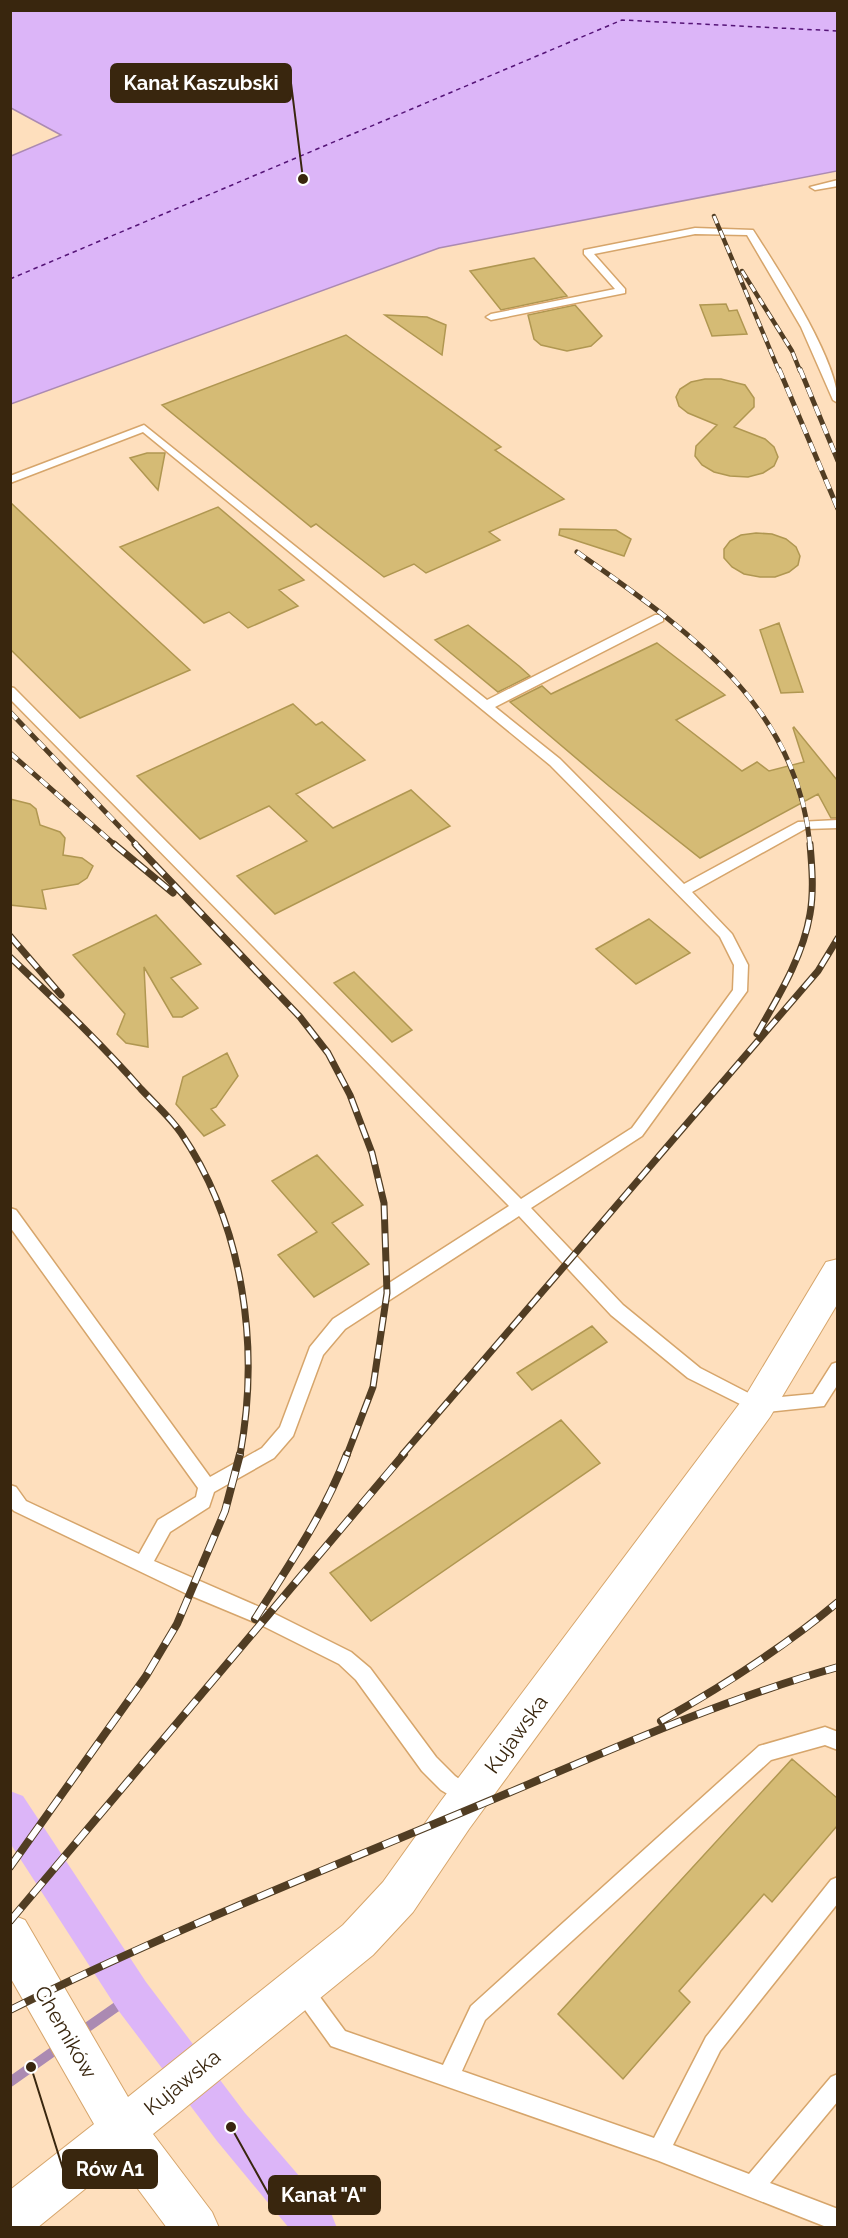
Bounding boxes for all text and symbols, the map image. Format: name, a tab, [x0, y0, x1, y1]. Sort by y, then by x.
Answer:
callout: Kanał Kaszubski	[111, 64, 291, 102]
text: Kanał Kaszubski	[123, 71, 279, 95]
street label: Kujawska	[479, 1690, 553, 1778]
street label: Chemików	[30, 1981, 102, 2083]
street label: Kujawska	[139, 2044, 225, 2120]
callout: Rów A1	[63, 2150, 157, 2188]
text: Rów A1	[76, 2157, 144, 2181]
callout: Kanał "A"	[269, 2176, 380, 2214]
text: Kanał "A"	[281, 2183, 367, 2207]

